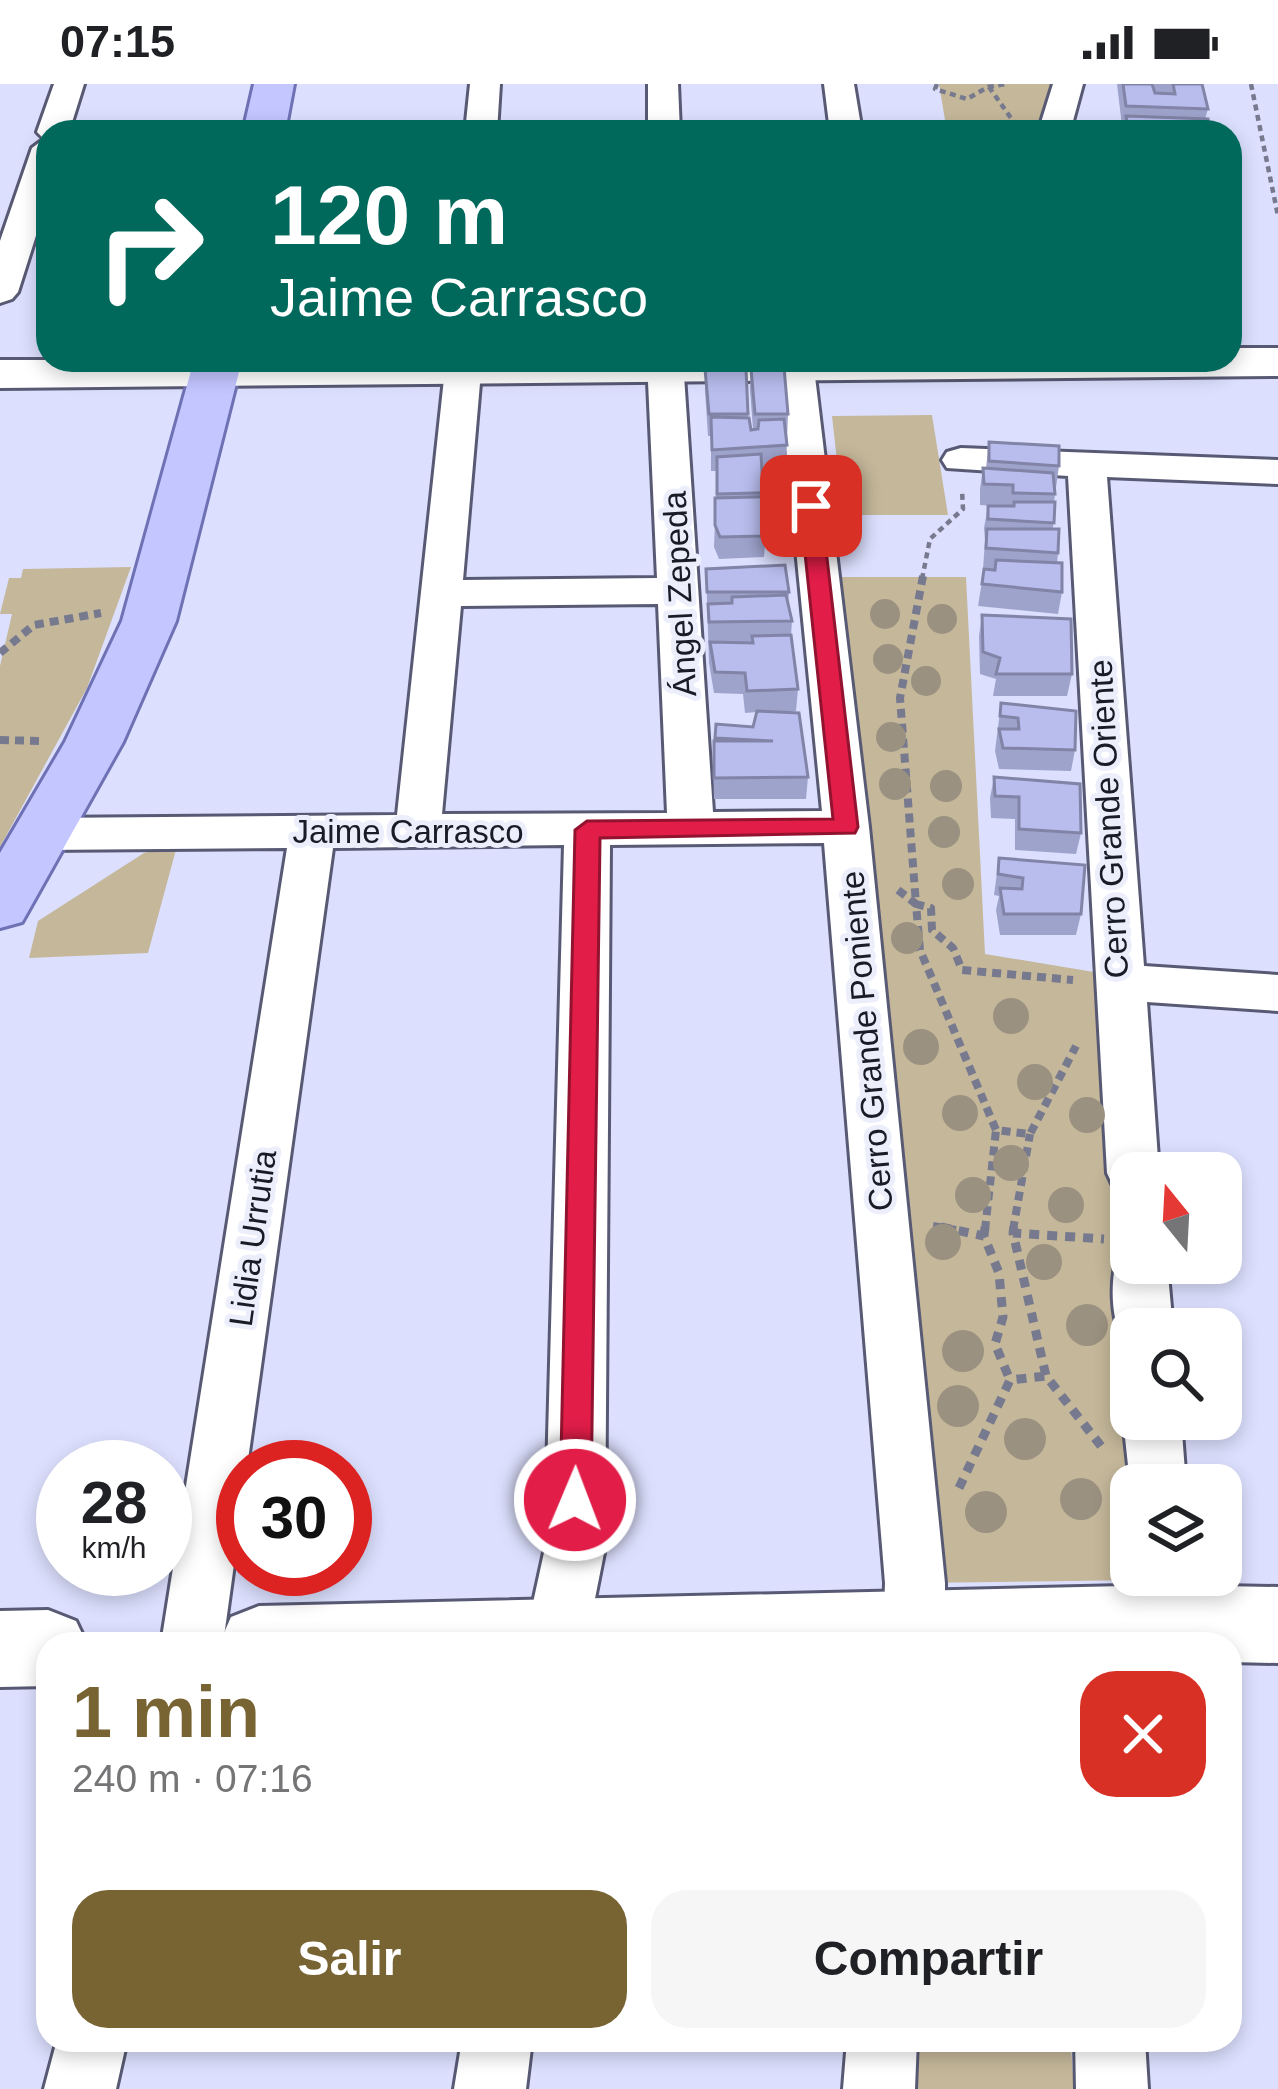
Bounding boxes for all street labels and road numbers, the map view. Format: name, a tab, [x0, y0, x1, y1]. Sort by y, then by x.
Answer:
street label: Ángel Zepeda	[656, 490, 703, 698]
street label: Cerro Grande Oriente	[1082, 659, 1135, 979]
street label: Jaime Carrasco	[292, 813, 524, 850]
street label: Cerro Grande Poniente	[833, 869, 900, 1213]
street label: Lidia Urrutia	[222, 1147, 283, 1329]

